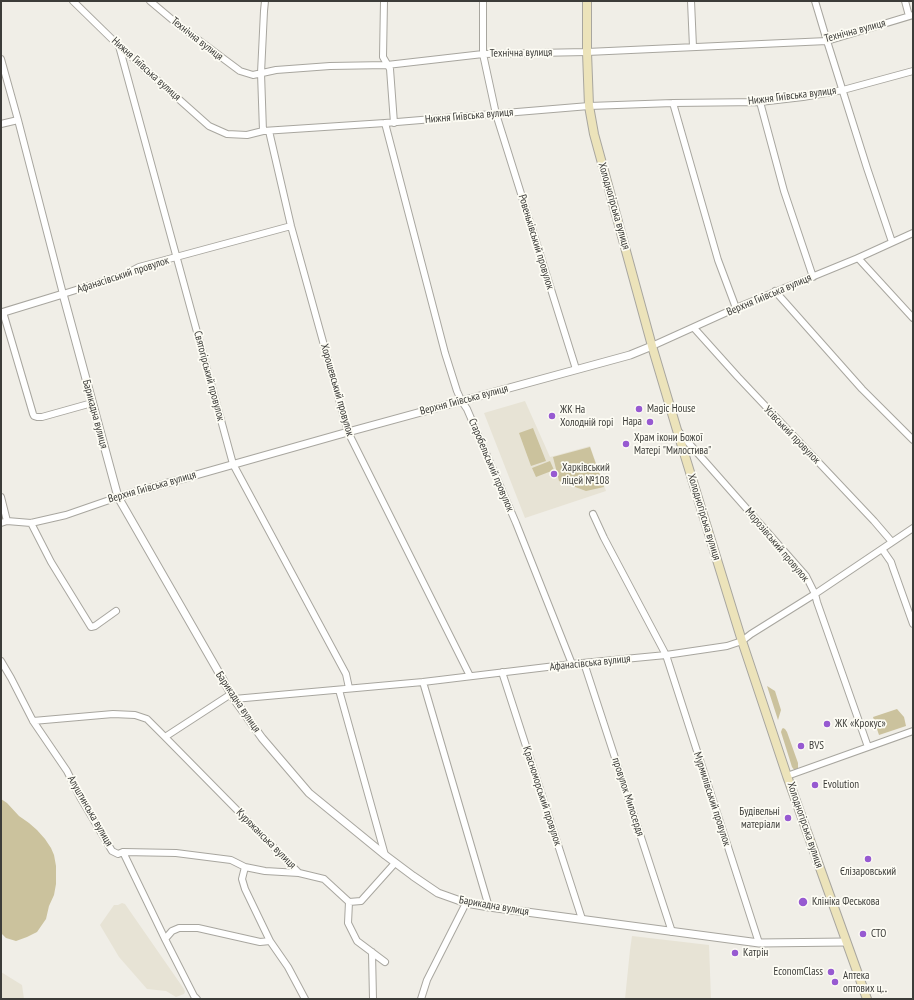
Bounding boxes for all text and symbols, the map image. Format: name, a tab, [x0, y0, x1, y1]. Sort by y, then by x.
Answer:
street label: Технічна вулиця	[168, 15, 226, 63]
street label: Технічна вулиця	[823, 17, 887, 45]
street label: Нижня Гиївська вулиця	[109, 34, 183, 104]
street label: Технічна вулиця	[490, 46, 552, 60]
street label: Нижня Гиївська вулиця	[747, 84, 837, 108]
street label: Нижня Гиївська вулиця	[424, 106, 514, 126]
street label: Холодногірська вулиця	[595, 161, 633, 251]
street label: Ровеньківський провулок	[515, 193, 557, 291]
street label: Афанасівський провулок	[75, 254, 171, 296]
street label: Верхня Гиївська вулиця	[725, 271, 813, 319]
street label: Святогірський провулок	[191, 329, 227, 423]
street label: Хорошевський провулок	[318, 342, 356, 438]
street label: Барикадна вулиця	[79, 378, 111, 450]
street label: Верхня Гиївська вулиця	[418, 382, 510, 418]
place label: Magic House	[647, 402, 695, 416]
place label: ЖК На Холодній горі	[560, 403, 613, 429]
street label: Усівський провулок	[761, 403, 823, 467]
marker: Magic House	[634, 404, 644, 414]
marker: ЖК На Холодній горі	[547, 411, 557, 421]
place label: Нара	[623, 415, 642, 429]
street label: Старобельський провулок	[465, 416, 517, 514]
marker: Нара	[645, 417, 655, 427]
place label: Храм ікони Божої Матері "Милостива"	[634, 431, 711, 457]
marker: Храм ікони Божої Матері "Милостива"	[621, 439, 631, 449]
place label: Харківський ліцей №108	[562, 461, 610, 487]
street label: Верхня Гиївська вулиця	[107, 468, 197, 506]
marker: Харківський ліцей №108	[549, 469, 559, 479]
street label: Холодногірська вулиця	[685, 472, 723, 562]
street label: Морозівський провулок	[742, 505, 812, 585]
street label: Афанасівська вулиця	[549, 652, 631, 674]
street label: Барикадна вулиця	[213, 669, 263, 735]
place label: ЖК «Крокус»	[835, 717, 886, 731]
marker: ЖК «Крокус»	[822, 719, 832, 729]
place label: BVS	[809, 739, 824, 753]
marker: BVS	[796, 741, 806, 751]
street label: Красноморський провулок	[520, 745, 564, 847]
street label: Мурмилівський провулок	[691, 750, 733, 848]
street label: провулок Милосердя	[609, 756, 647, 838]
street label: Алуштинська вулиця	[64, 773, 116, 849]
place label: Evolution	[823, 778, 859, 792]
street label: Холодногірська вулиця	[784, 780, 826, 870]
marker: Evolution	[810, 780, 820, 790]
place label: Будівельні матеріали	[739, 805, 780, 831]
street label: Куряжанська вулиця	[233, 806, 299, 872]
marker: Будівельні матеріали	[783, 813, 793, 823]
marker: Єлізаровський	[863, 854, 873, 864]
place label: Єлізаровський	[840, 865, 896, 879]
street label: Барикадна вулиця	[458, 893, 530, 919]
place label: Клініка Феськова	[812, 895, 880, 909]
marker: Клініка Феськова	[797, 896, 809, 908]
place label: СТО	[871, 927, 886, 941]
marker: СТО	[858, 929, 868, 939]
place label: Катрін	[743, 946, 768, 960]
marker: Катрін	[730, 948, 740, 958]
place label: EconomClass	[774, 965, 823, 979]
marker: EconomClass	[826, 967, 836, 977]
place label: Аптека оптових ц‥	[843, 969, 888, 995]
marker: Аптека оптових ц‥	[830, 977, 840, 987]

